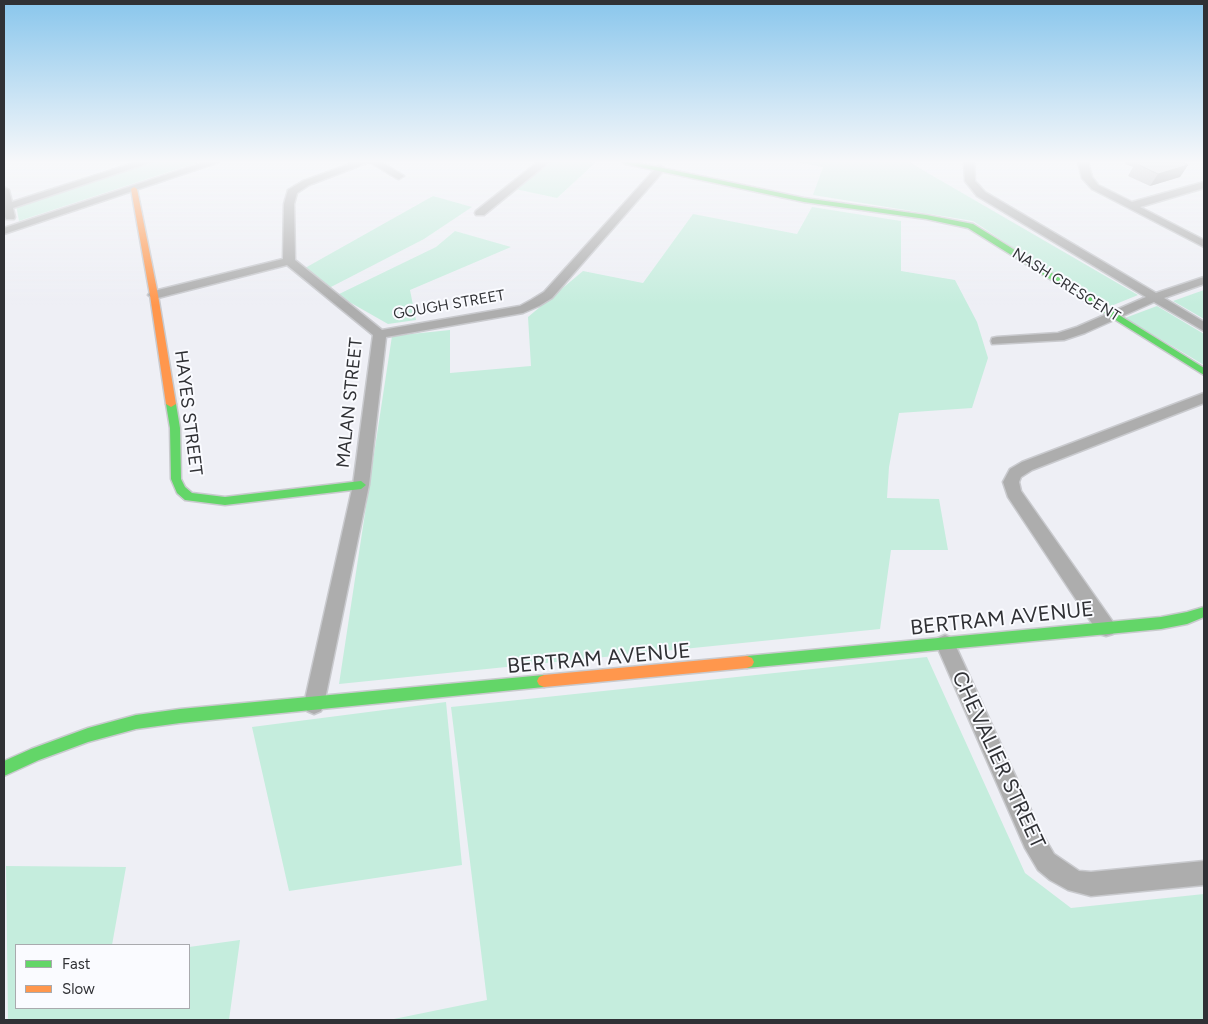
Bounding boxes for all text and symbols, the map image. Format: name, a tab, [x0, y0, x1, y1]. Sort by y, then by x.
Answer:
street label: NASH CRESCENT	[1009, 245, 1123, 325]
street label: GOUGH STREET	[392, 286, 506, 324]
street label: MALAN STREET	[332, 337, 368, 469]
street label: HAYES STREET	[170, 349, 206, 477]
street label: BERTRAM AVENUE	[909, 597, 1095, 641]
street label: BERTRAM AVENUE	[506, 638, 692, 680]
street label: CHEVALIER STREET	[946, 667, 1050, 853]
legend	[15, 944, 190, 1009]
text: Fast	[62, 955, 90, 973]
text: Slow	[62, 980, 95, 998]

